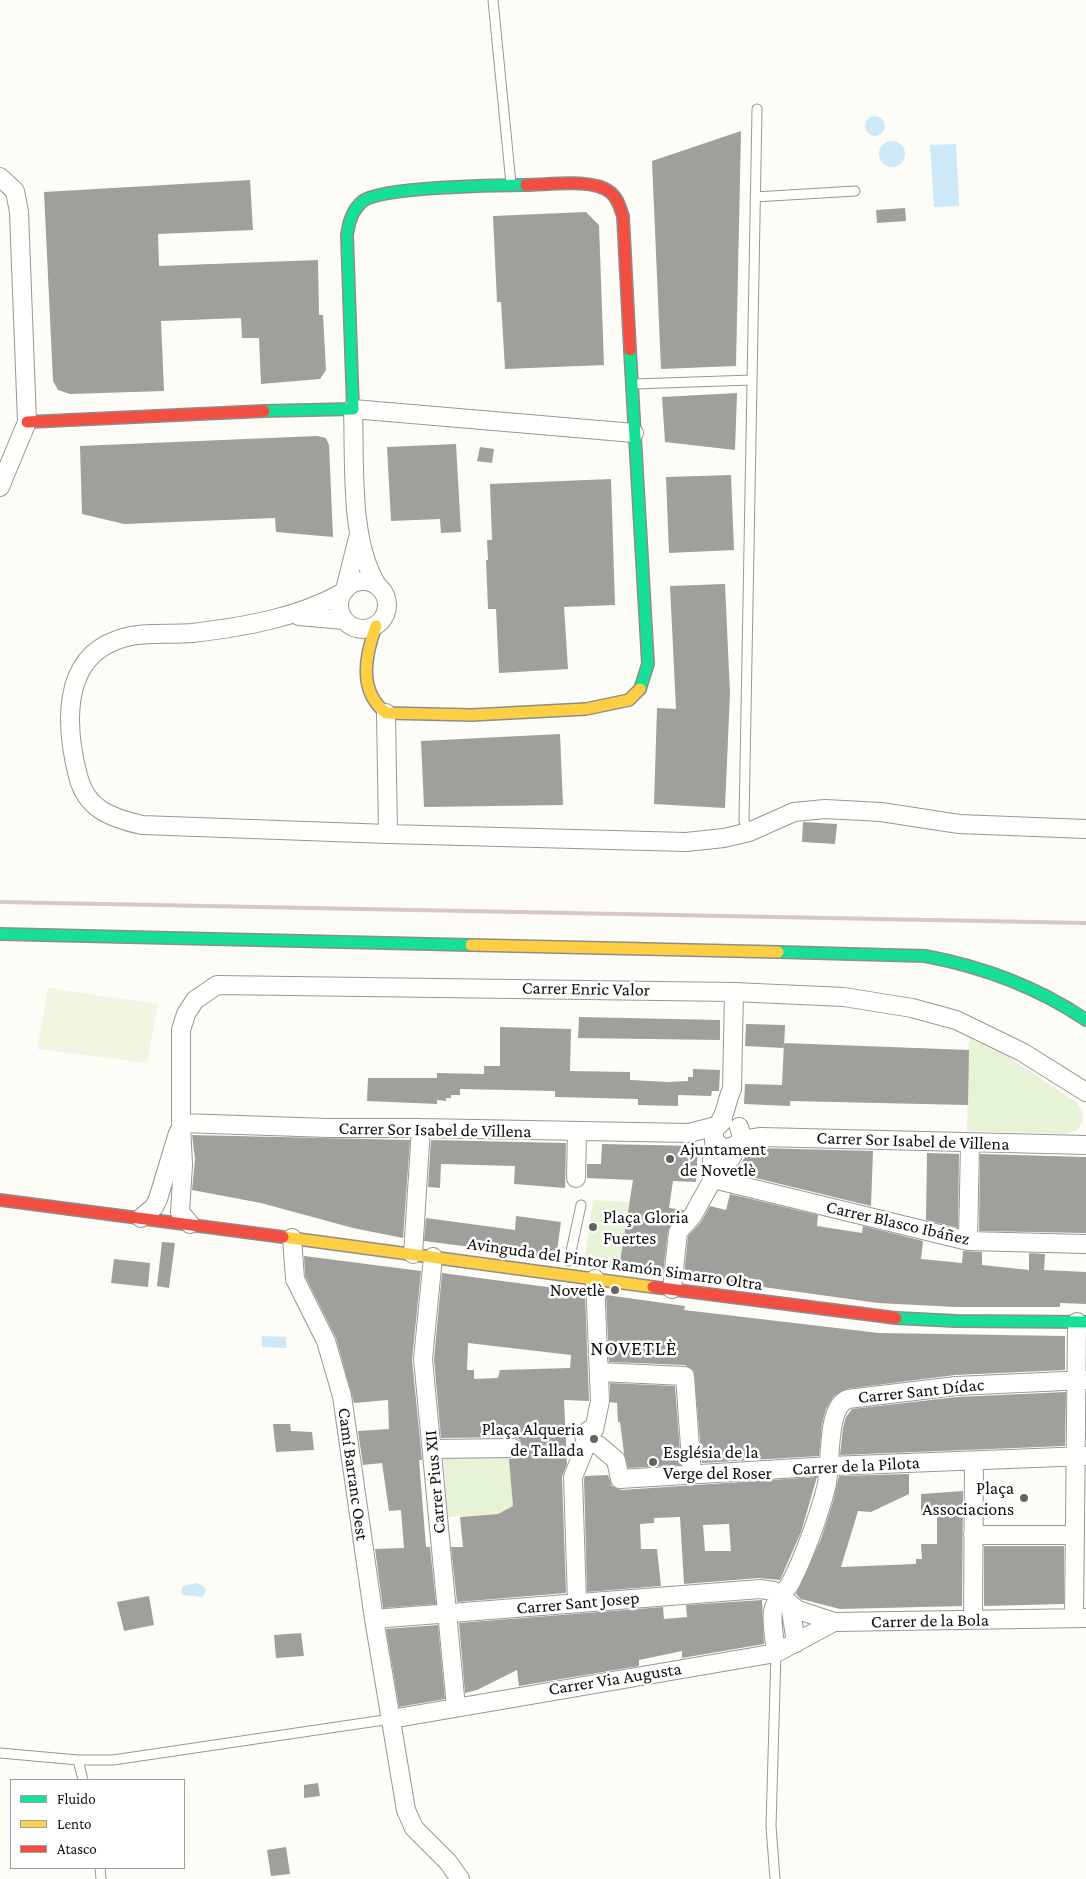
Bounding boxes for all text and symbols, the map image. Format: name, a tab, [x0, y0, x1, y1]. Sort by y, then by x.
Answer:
street label: Carrer Enric Valor	[522, 977, 650, 1001]
street label: Carrer Sor Isabel de Villena	[338, 1118, 532, 1142]
street label: Carrer Sor Isabel de Villena	[816, 1127, 1010, 1155]
place label: Ajuntament de Novetlè	[680, 1138, 766, 1180]
marker: Ajuntament de Novetlè	[664, 1153, 676, 1165]
street label: Carrer Blasco Ibáñez	[824, 1196, 972, 1250]
place label: Plaça Gloria Fuertes	[603, 1206, 689, 1248]
marker: Plaça Gloria Fuertes	[587, 1221, 599, 1233]
street label: Avinguda del Pintor Ramón Simarro Oltra	[466, 1233, 764, 1295]
place label: Novetlè	[550, 1279, 605, 1301]
marker: Novetlè	[609, 1284, 621, 1296]
district label: NOVETLÈ	[589, 1337, 679, 1361]
street label: Carrer Sant Dídac	[857, 1374, 985, 1408]
street label: Camí Barranc Oest	[333, 1406, 373, 1542]
place label: Plaça Alqueria de Tallada	[482, 1418, 584, 1460]
street label: Carrer Pius XII	[420, 1429, 450, 1535]
marker: Plaça Alqueria de Tallada	[588, 1433, 600, 1445]
place label: Església de la Verge del Roser	[663, 1441, 772, 1484]
street label: Carrer de la Pilota	[792, 1452, 920, 1480]
marker: Església de la Verge del Roser	[647, 1456, 659, 1468]
place label: Plaça Associacions	[922, 1477, 1014, 1520]
marker: Plaça Associacions	[1018, 1492, 1030, 1504]
street label: Carrer Sant Josep	[516, 1587, 640, 1619]
street label: Carrer de la Bola	[871, 1609, 989, 1633]
street label: Carrer Via Augusta	[547, 1658, 683, 1700]
legend	[10, 1779, 185, 1869]
text: Fluido	[57, 1791, 96, 1807]
text: Lento	[57, 1816, 91, 1832]
text: Atasco	[57, 1841, 97, 1857]

